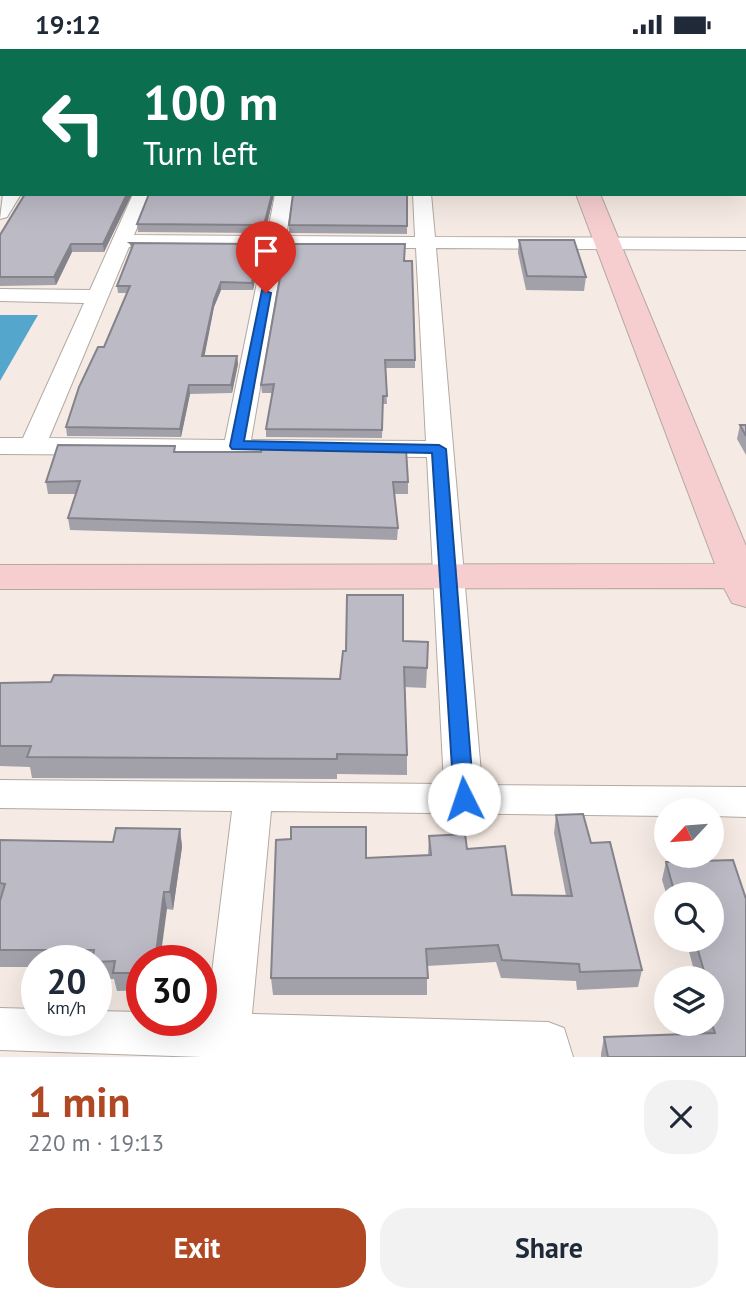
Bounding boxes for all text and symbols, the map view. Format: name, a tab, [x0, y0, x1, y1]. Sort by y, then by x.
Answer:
text: 19:12	[35, 8, 101, 41]
text: 100 m	[143, 70, 278, 134]
icon: left	[28, 77, 119, 168]
text: Turn left	[143, 132, 258, 174]
pin	[236, 221, 296, 293]
icon: arrive	[247, 232, 285, 270]
position arrow	[427, 762, 501, 836]
north arrow	[654, 798, 724, 868]
map controls	[654, 798, 724, 1036]
button: search	[654, 882, 724, 952]
speed limit sign: 30	[126, 945, 217, 1036]
text: 20	[47, 958, 86, 1004]
button: layers	[654, 966, 724, 1036]
text: km/h	[47, 996, 86, 1019]
text: 1 min	[28, 1074, 130, 1129]
button: close	[644, 1080, 718, 1154]
text: 220 m · 19:13	[28, 1128, 164, 1157]
button: Exit	[28, 1208, 366, 1288]
button: Share	[380, 1208, 718, 1288]

